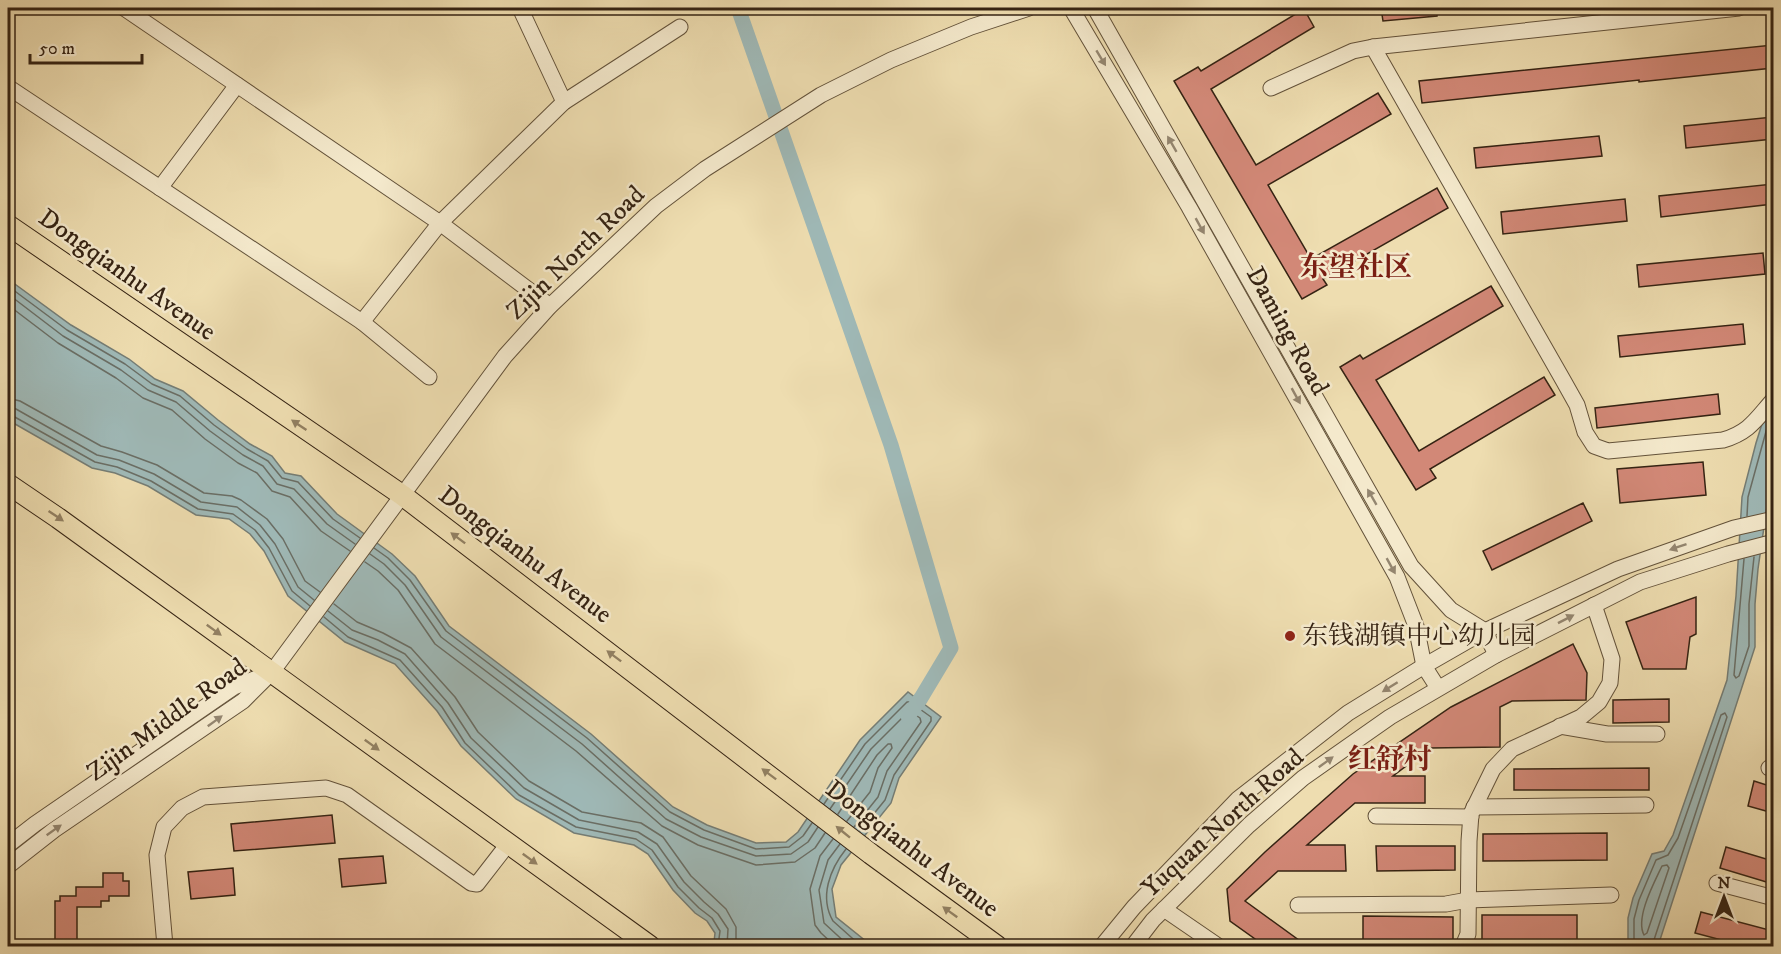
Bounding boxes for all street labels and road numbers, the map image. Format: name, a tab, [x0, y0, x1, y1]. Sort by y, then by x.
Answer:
street label: Zijin North Road	[500, 179, 652, 327]
street label: Dongqianhu Avenue	[32, 202, 222, 348]
street label: Daming Road	[1238, 261, 1336, 401]
street label: Dongqianhu Avenue	[432, 479, 618, 631]
street label: Zijin Middle Road	[81, 651, 253, 789]
street label: Yuquan North Road	[1135, 741, 1311, 905]
street label: Dongqianhu Avenue	[819, 773, 1005, 925]

